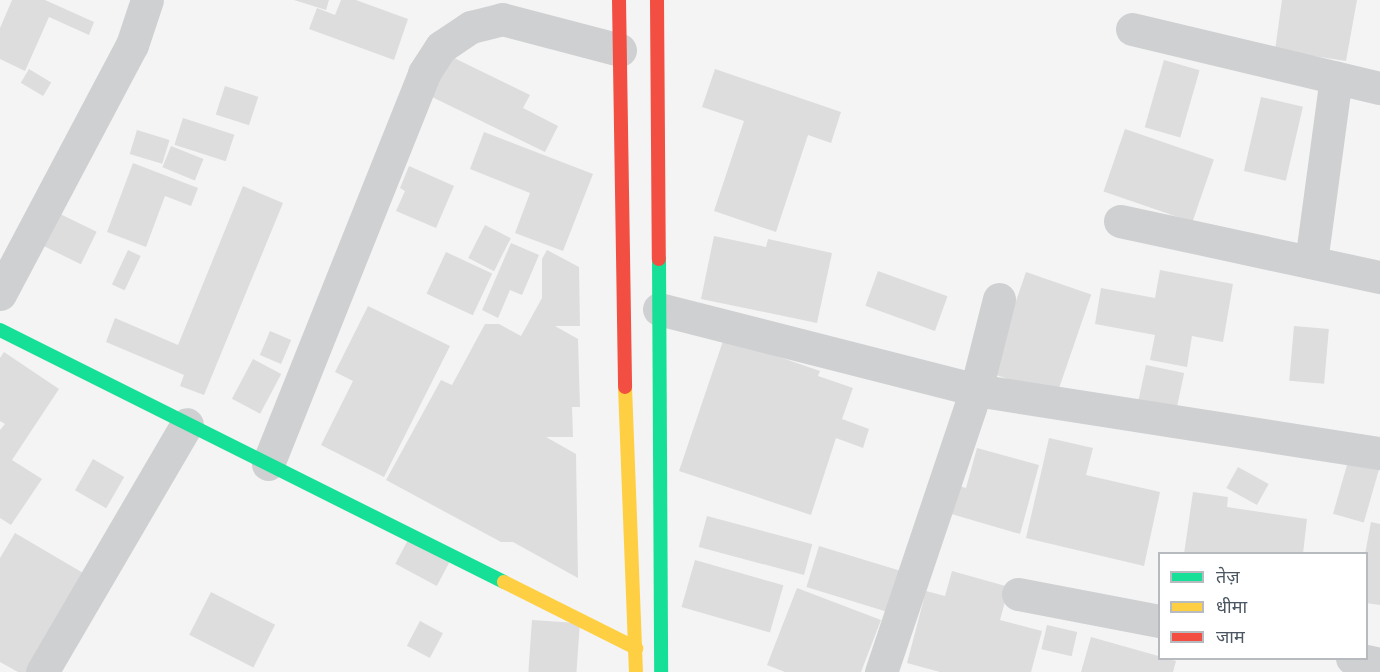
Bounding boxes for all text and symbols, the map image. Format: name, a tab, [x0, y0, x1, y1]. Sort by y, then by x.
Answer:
legend	[1158, 552, 1368, 660]
text: तेज़	[1216, 565, 1240, 587]
text: धीमा	[1216, 595, 1247, 617]
text: जाम	[1216, 625, 1245, 647]

